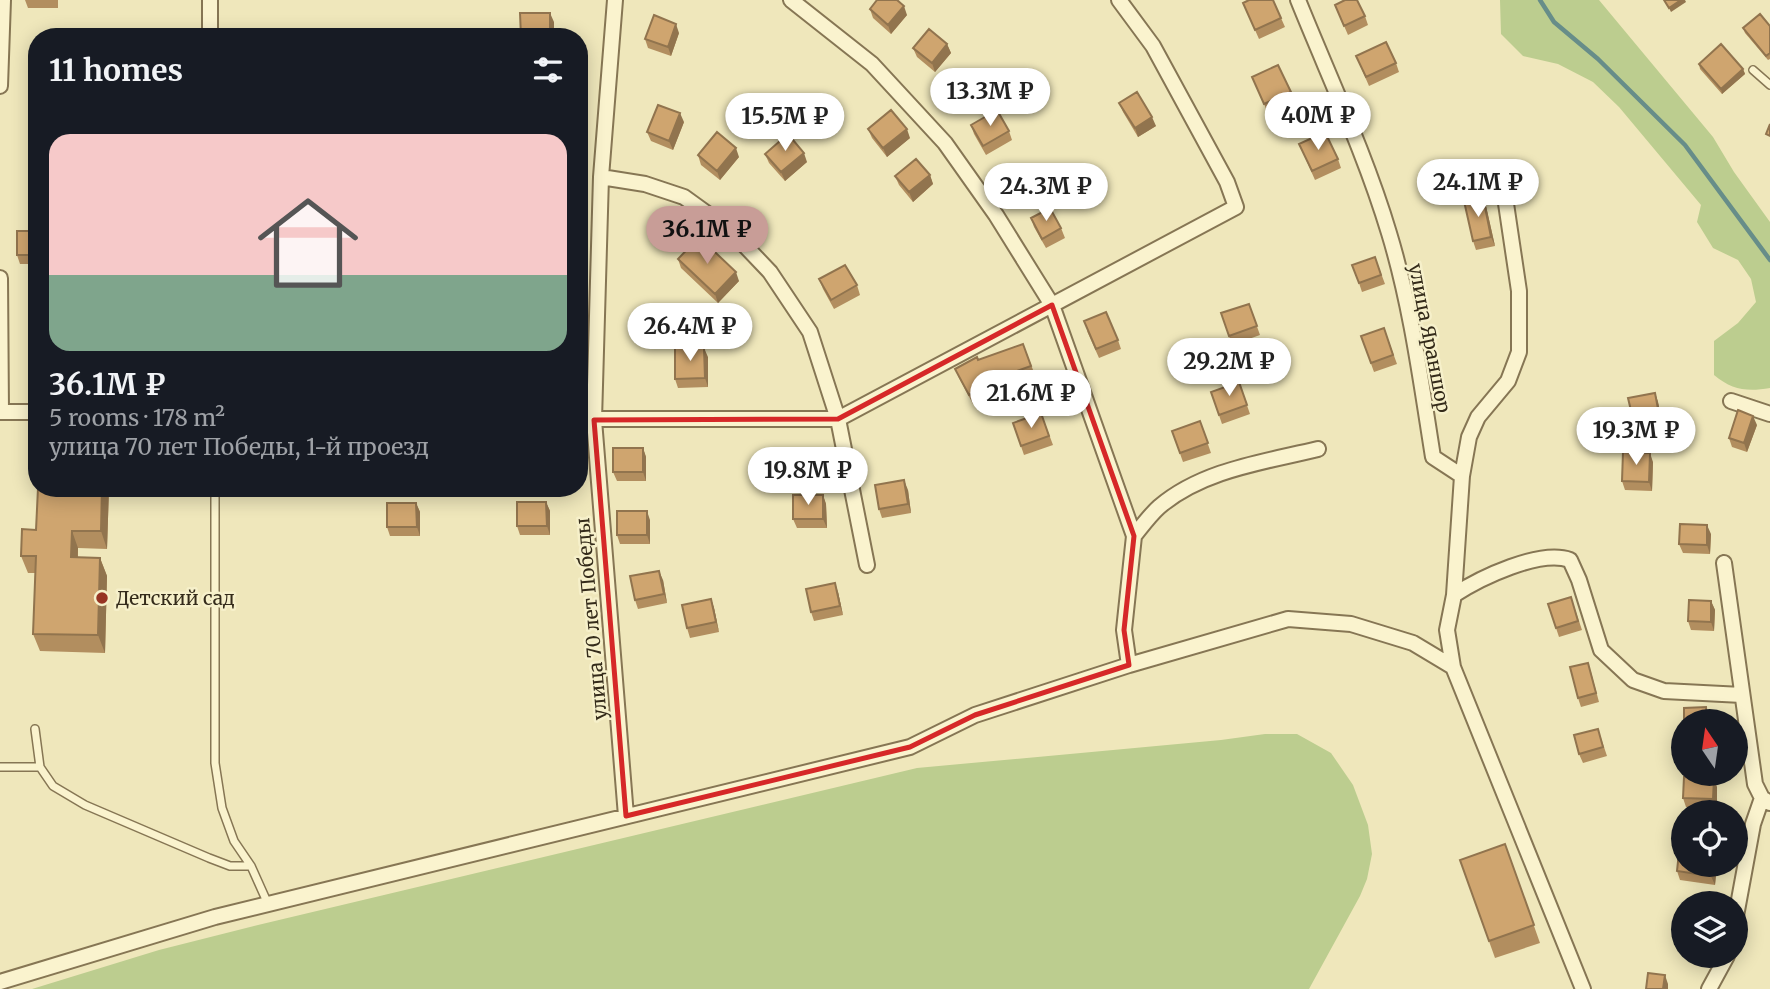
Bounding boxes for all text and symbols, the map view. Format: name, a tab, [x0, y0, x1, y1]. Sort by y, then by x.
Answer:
text: 11 homes	[49, 51, 183, 89]
icon: filters	[529, 51, 567, 89]
pin: 13.3M ₽	[925, 68, 1055, 128]
text: 13.3M ₽	[946, 76, 1034, 105]
pin: 40M ₽	[1269, 92, 1367, 152]
pin: 15.5M ₽	[720, 94, 850, 153]
text: 40M ₽	[1281, 100, 1355, 129]
text: 15.5M ₽	[741, 101, 829, 130]
pin: 24.1M ₽	[1413, 160, 1543, 219]
pin: 24.3M ₽	[981, 164, 1111, 223]
text: 24.1M ₽	[1433, 167, 1523, 196]
text: 24.3M ₽	[1000, 171, 1092, 200]
icon: home	[245, 180, 371, 306]
pin: 36.1M ₽	[642, 206, 772, 266]
text: 36.1M ₽	[662, 214, 752, 243]
street label: улица Яраншор	[1404, 261, 1456, 415]
pin: 26.4M ₽	[625, 304, 755, 363]
text: 26.4M ₽	[643, 311, 737, 340]
pin: 29.2M ₽	[1164, 338, 1294, 398]
text: 29.2M ₽	[1183, 346, 1275, 375]
text: 36.1M ₽	[49, 365, 166, 403]
pin: 21.6M ₽	[966, 370, 1096, 430]
text: 21.6M ₽	[986, 378, 1076, 407]
text: 5 rooms · 178 m²	[49, 403, 225, 432]
pin: 19.3M ₽	[1571, 407, 1701, 467]
text: 19.3M ₽	[1593, 415, 1679, 444]
text: улица 70 лет Победы, 1-й проезд	[49, 432, 429, 461]
pin: 19.8M ₽	[743, 448, 873, 507]
text: 19.8M ₽	[764, 455, 852, 484]
street label: улица 70 лет Победы	[570, 517, 612, 721]
place label: Детский сад	[116, 586, 235, 610]
marker: Детский сад	[94, 590, 110, 606]
north arrow	[1671, 709, 1748, 786]
map controls	[1671, 709, 1748, 968]
button: locate	[1671, 800, 1748, 877]
button: layers	[1671, 891, 1748, 968]

